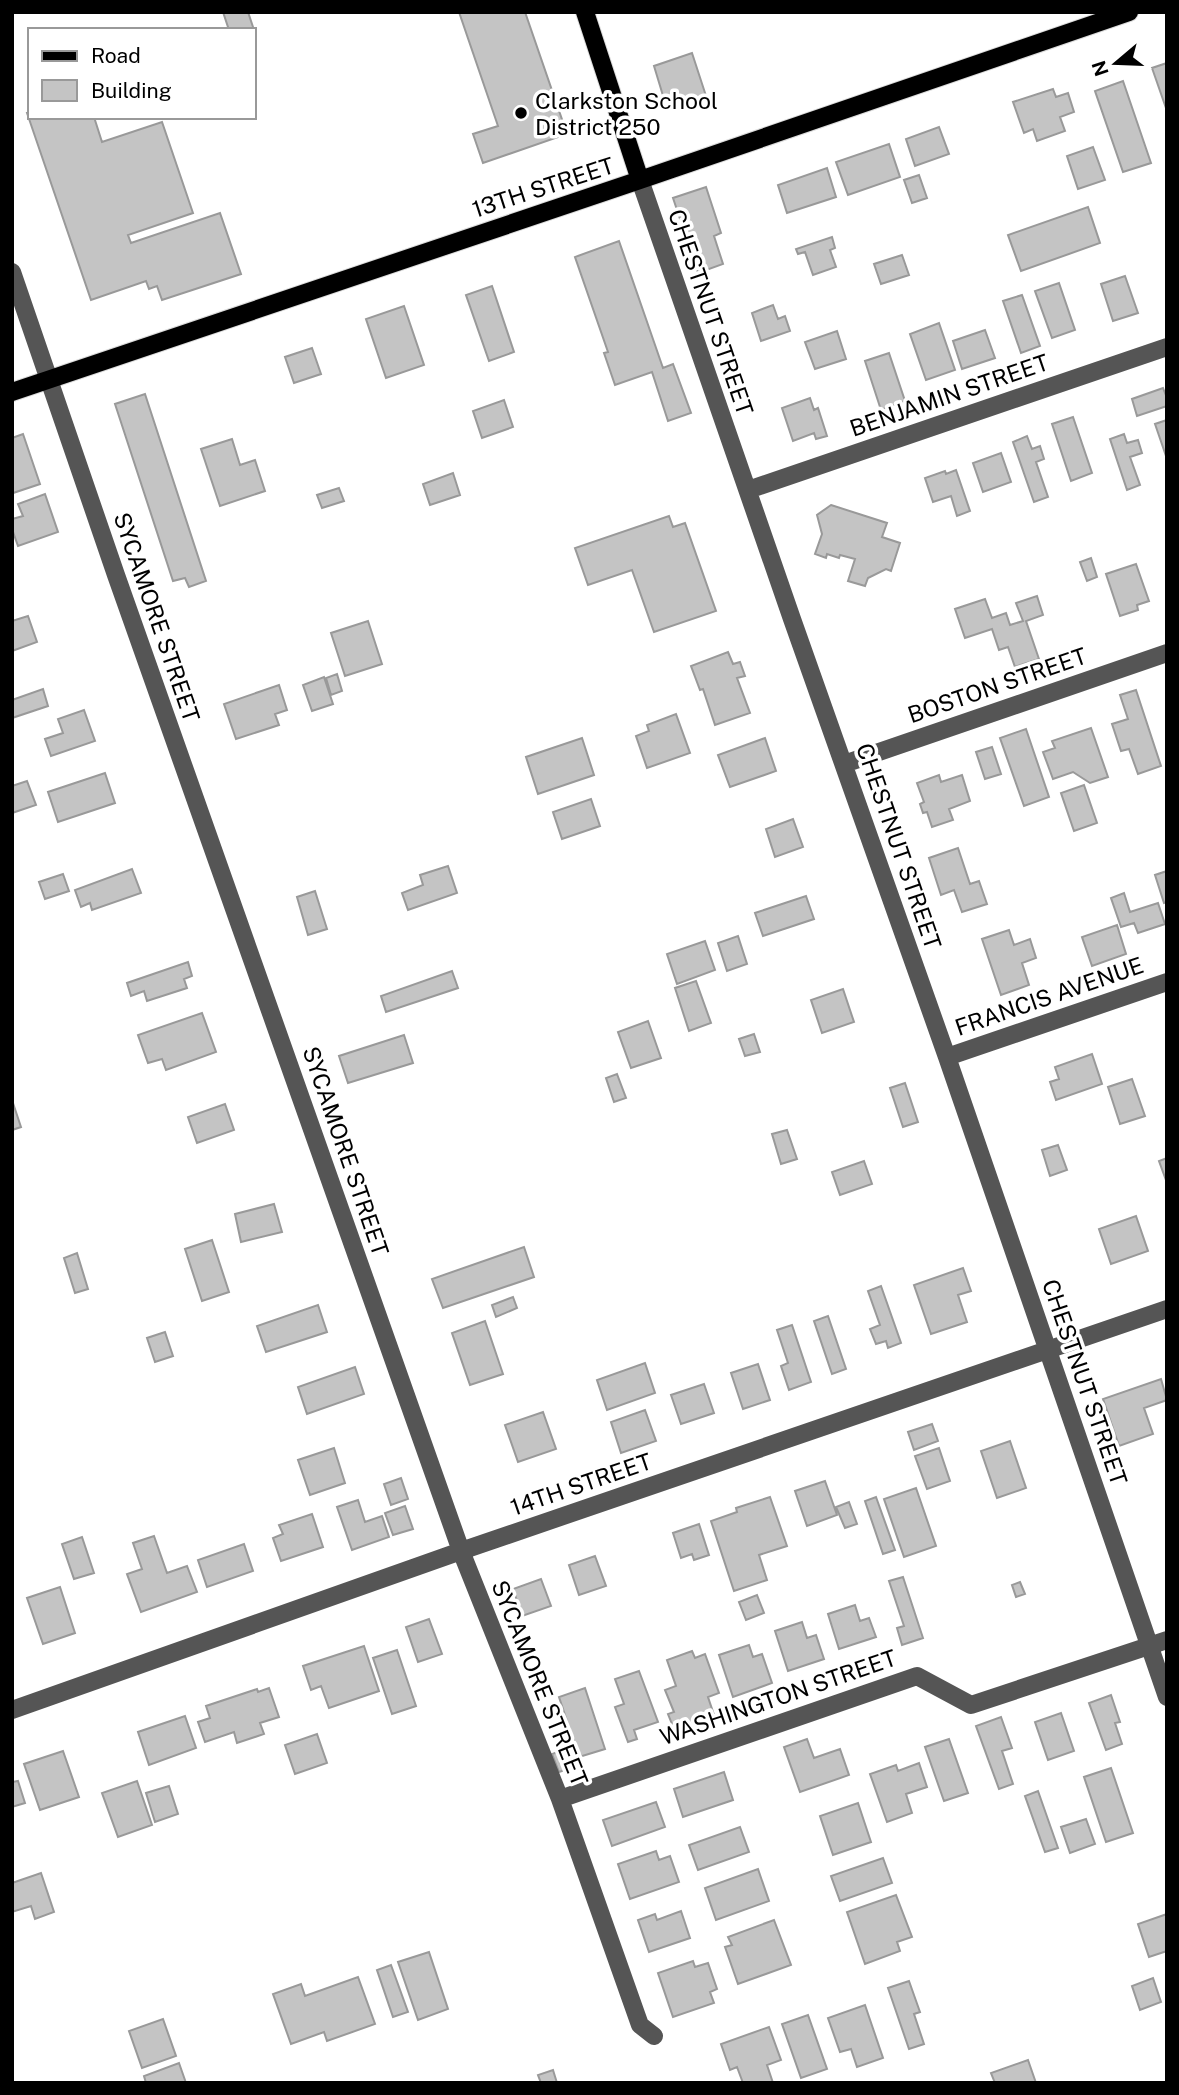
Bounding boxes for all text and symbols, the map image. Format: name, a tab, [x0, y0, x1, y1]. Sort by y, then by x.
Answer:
legend	[28, 28, 256, 119]
north arrow	[1081, 28, 1151, 98]
text: Road	[91, 43, 141, 68]
text: N	[1087, 58, 1113, 79]
text: Building	[91, 78, 172, 103]
place label: Clarkston School District 250	[535, 87, 718, 140]
marker: Clarkston School District 250	[513, 105, 529, 121]
street label: 13TH STREET	[469, 151, 618, 223]
street label: CHESTNUT STREET	[663, 205, 759, 419]
street label: BENJAMIN STREET	[846, 348, 1052, 442]
street label: SYCAMORE STREET	[108, 509, 206, 726]
street label: BOSTON STREET	[904, 642, 1090, 728]
street label: CHESTNUT STREET	[851, 739, 947, 953]
street label: FRANCIS AVENUE	[951, 951, 1147, 1041]
street label: SYCAMORE STREET	[297, 1043, 395, 1260]
street label: CHESTNUT STREET	[1037, 1275, 1133, 1489]
street label: 14TH STREET	[507, 1447, 655, 1521]
street label: SYCAMORE STREET	[486, 1576, 594, 1790]
street label: WASHINGTON STREET	[656, 1644, 900, 1750]

